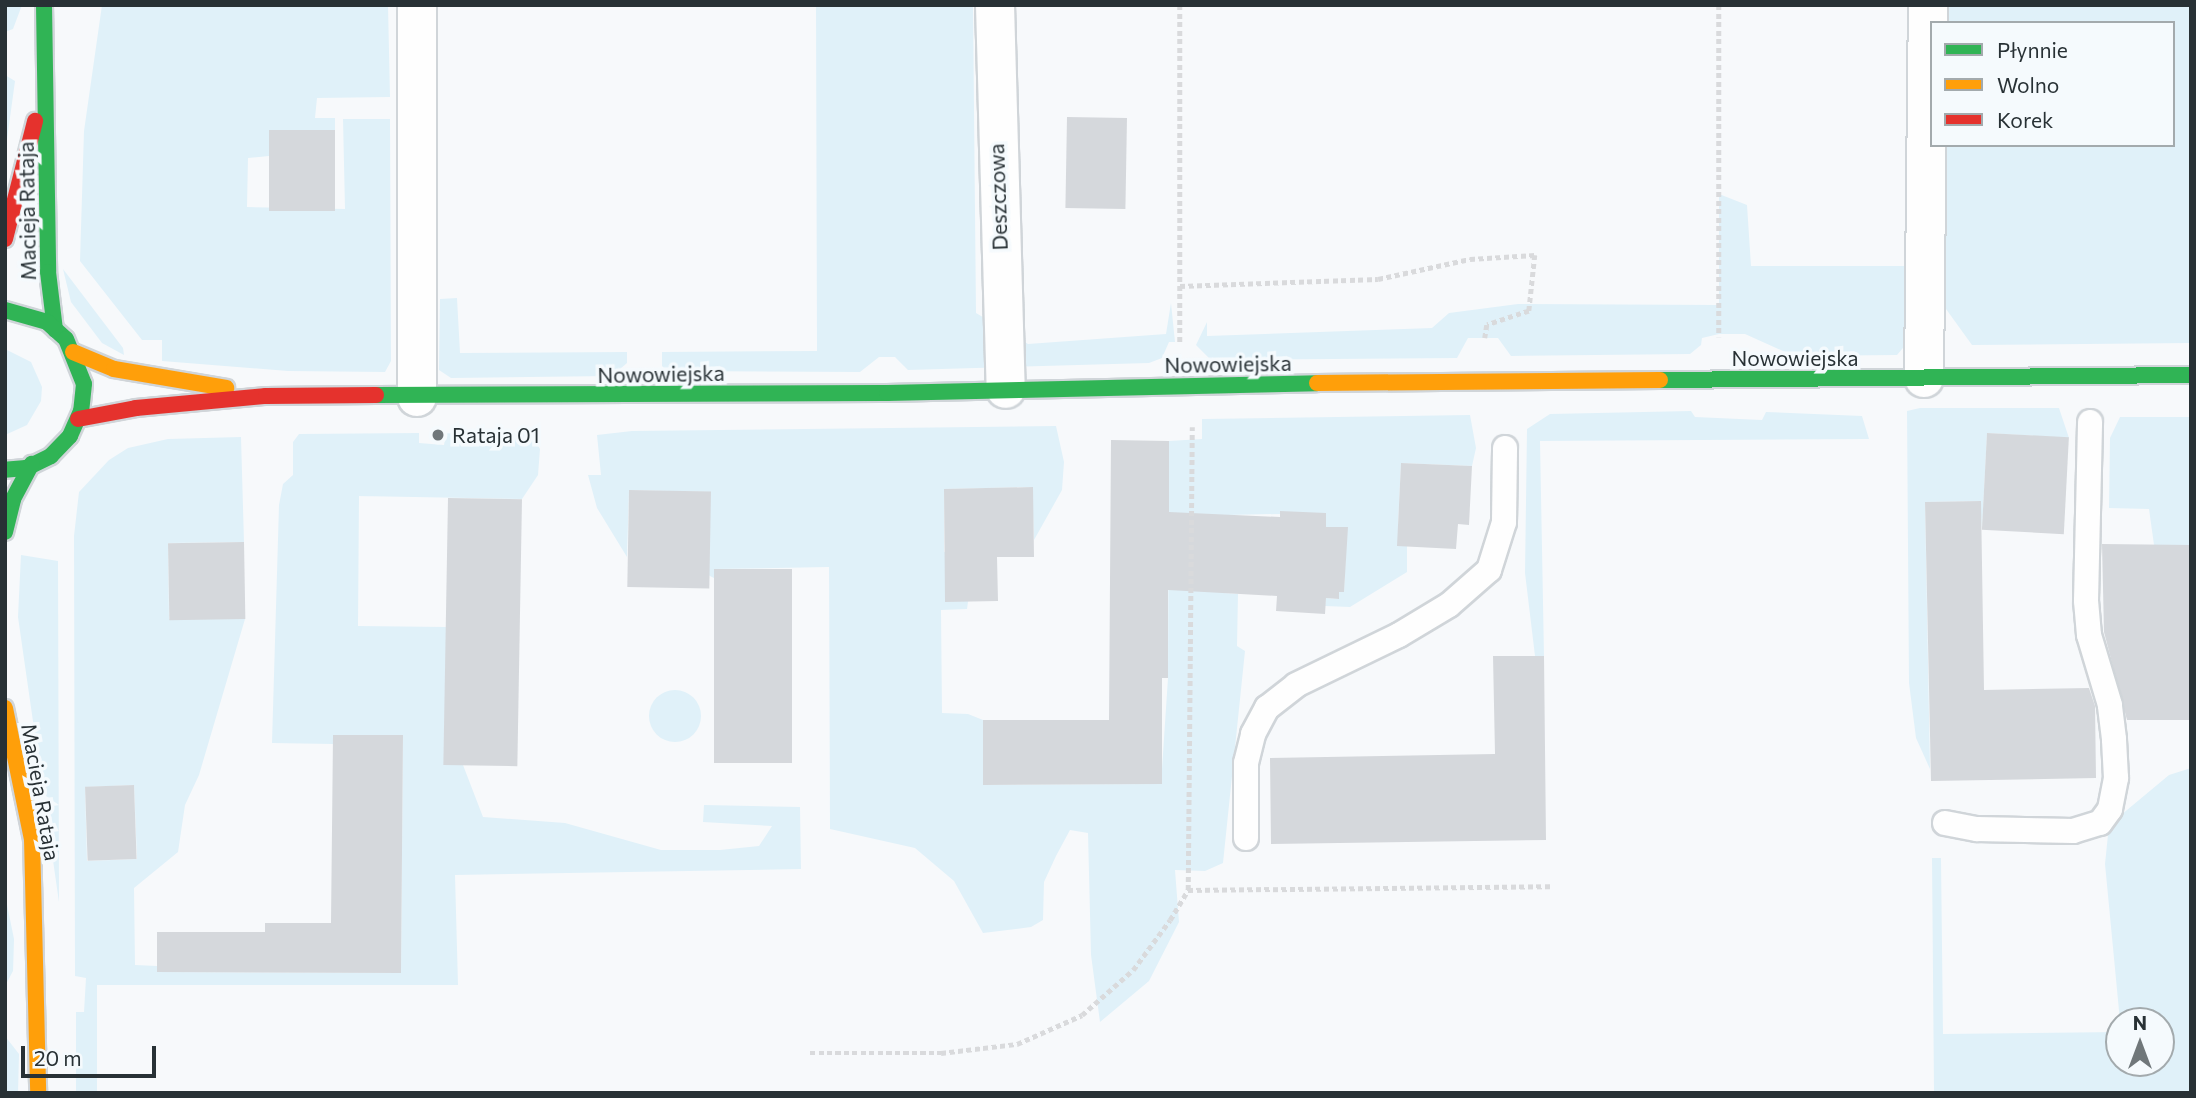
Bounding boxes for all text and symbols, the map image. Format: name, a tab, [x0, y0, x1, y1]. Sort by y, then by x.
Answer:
legend	[1930, 21, 2175, 147]
text: Płynnie	[1997, 37, 2068, 62]
text: Wolno	[1997, 72, 2059, 97]
text: Korek	[1997, 107, 2053, 132]
street label: Macieja Rataja	[13, 141, 41, 281]
street label: Deszczowa	[984, 143, 1012, 251]
street label: Nowowiejska	[1731, 345, 1859, 371]
street label: Nowowiejska	[1164, 350, 1292, 378]
street label: Nowowiejska	[597, 360, 725, 388]
place label: Rataja 01	[452, 422, 540, 448]
marker: Rataja 01	[430, 427, 446, 443]
street label: Macieja Rataja	[17, 721, 65, 863]
north arrow	[2105, 1007, 2175, 1077]
text: N	[2133, 1011, 2147, 1034]
scale bar	[24, 1032, 159, 1076]
text: 20 m	[34, 1045, 82, 1070]

